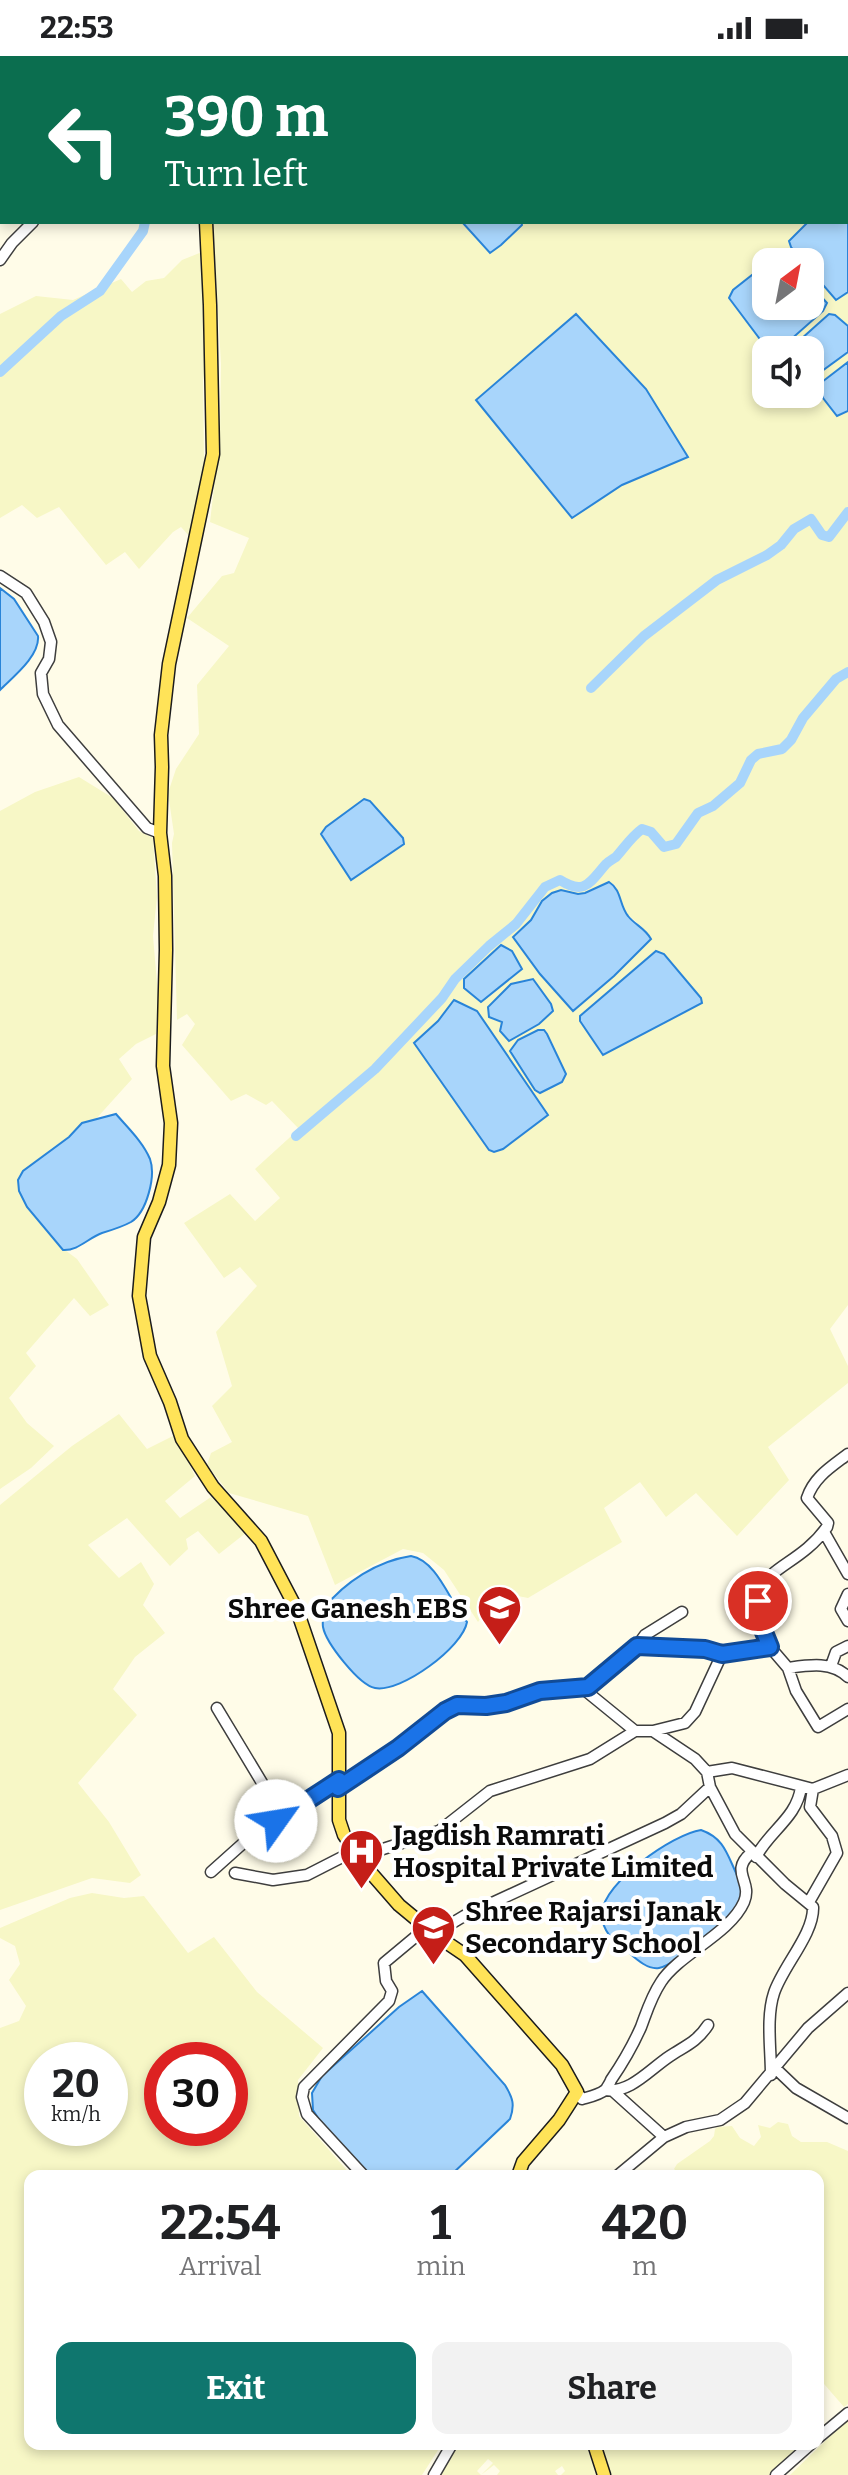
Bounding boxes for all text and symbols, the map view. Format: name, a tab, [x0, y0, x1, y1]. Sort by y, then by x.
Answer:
text: 22:53	[40, 10, 114, 46]
text: 390 m	[164, 84, 328, 151]
icon: left	[32, 88, 136, 192]
text: Turn left	[164, 152, 308, 196]
north arrow	[752, 248, 824, 320]
map controls	[752, 248, 824, 408]
button: sound	[752, 336, 824, 408]
pin	[724, 1567, 792, 1635]
icon: arrive	[736, 1579, 780, 1623]
school or university icon: Shree Ganesh EBS	[475, 1584, 523, 1647]
place label: Shree Ganesh EBS	[227, 1592, 468, 1625]
position arrow	[234, 1779, 318, 1863]
place label: Jagdish Ramrati Hospital Private Limited	[391, 1819, 714, 1884]
hospital icon: Jagdish Ramrati Hospital Private Limited	[338, 1827, 386, 1890]
place label: Shree Rajarsi Janak Secondary School	[465, 1895, 722, 1960]
school or university icon: Shree Rajarsi Janak Secondary School	[410, 1903, 458, 1966]
speed limit sign: 30	[144, 2042, 248, 2146]
text: 20	[52, 2060, 100, 2108]
text: km/h	[51, 2102, 101, 2126]
text: 22:54	[160, 2194, 281, 2252]
text: 1	[431, 2194, 451, 2252]
text: 420	[601, 2194, 688, 2252]
text: Arrival	[179, 2251, 261, 2282]
text: min	[416, 2251, 466, 2282]
text: m	[632, 2251, 657, 2282]
button: Exit	[56, 2342, 416, 2434]
button: Share	[432, 2342, 792, 2434]

